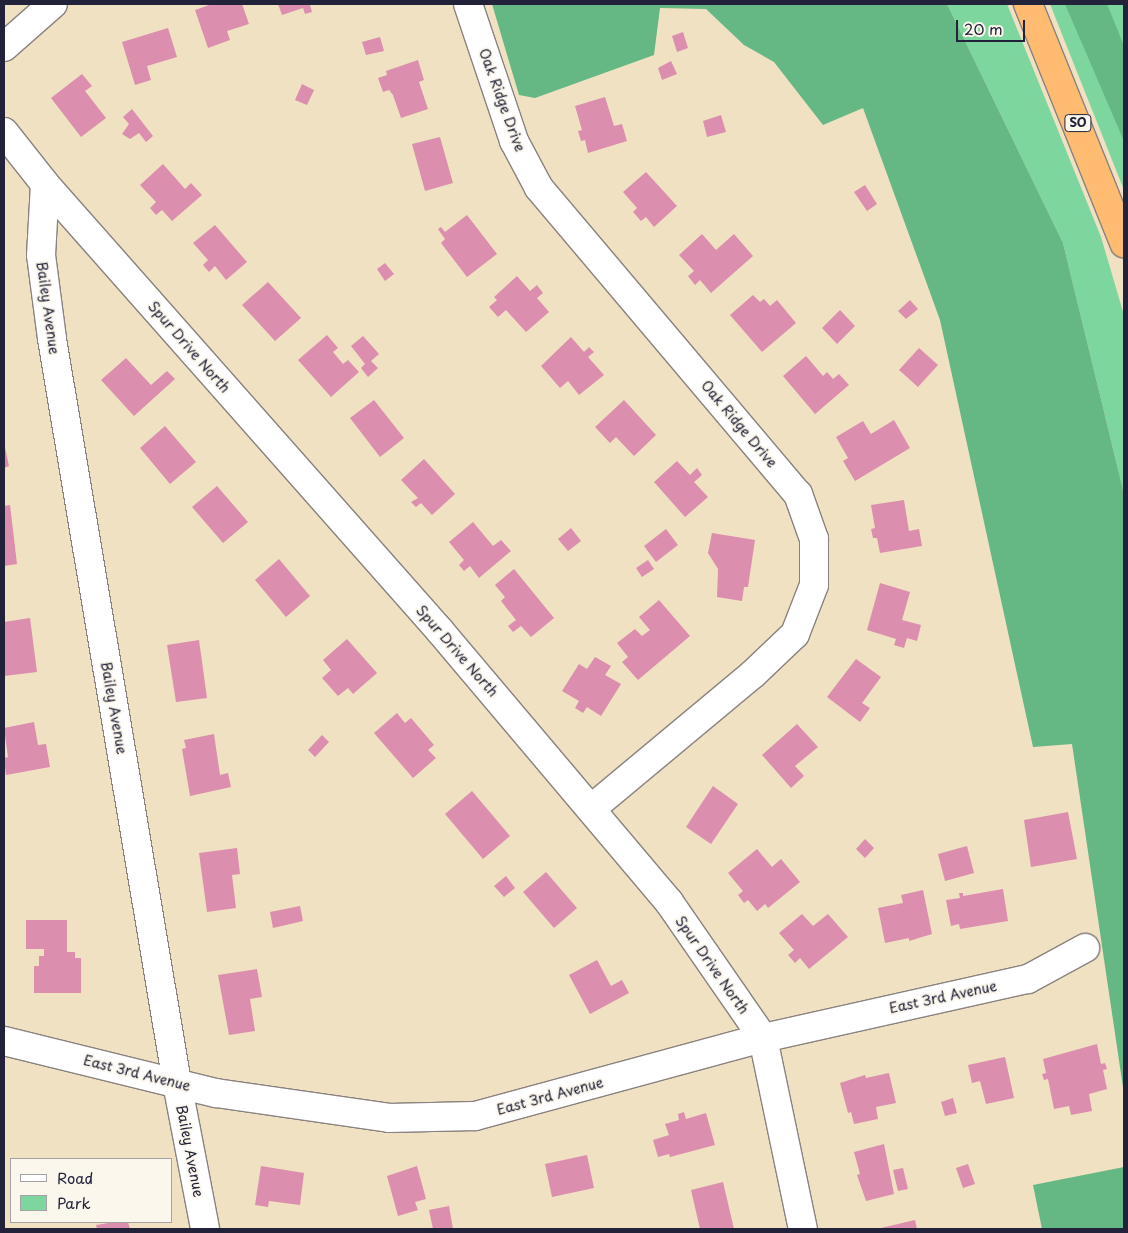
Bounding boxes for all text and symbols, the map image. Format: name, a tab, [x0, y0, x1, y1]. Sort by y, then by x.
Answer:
scale bar	[958, 10, 1027, 42]
text: 20 m	[964, 17, 1003, 40]
street label: Oak Ridge Drive	[475, 45, 529, 155]
road number: SO	[1064, 114, 1092, 132]
street label: Bailey Avenue	[33, 260, 63, 356]
street label: Spur Drive North	[145, 298, 233, 396]
street label: Oak Ridge Drive	[697, 376, 781, 472]
street label: Spur Drive North	[413, 602, 501, 700]
street label: Bailey Avenue	[98, 660, 130, 756]
street label: Spur Drive North	[672, 913, 752, 1017]
street label: East 3rd Avenue	[888, 977, 998, 1017]
street label: East 3rd Avenue	[82, 1052, 192, 1094]
street label: East 3rd Avenue	[495, 1074, 605, 1118]
street label: Bailey Avenue	[173, 1103, 207, 1199]
legend	[10, 1158, 172, 1223]
text: Road	[57, 1166, 93, 1189]
text: Park	[57, 1191, 91, 1214]

